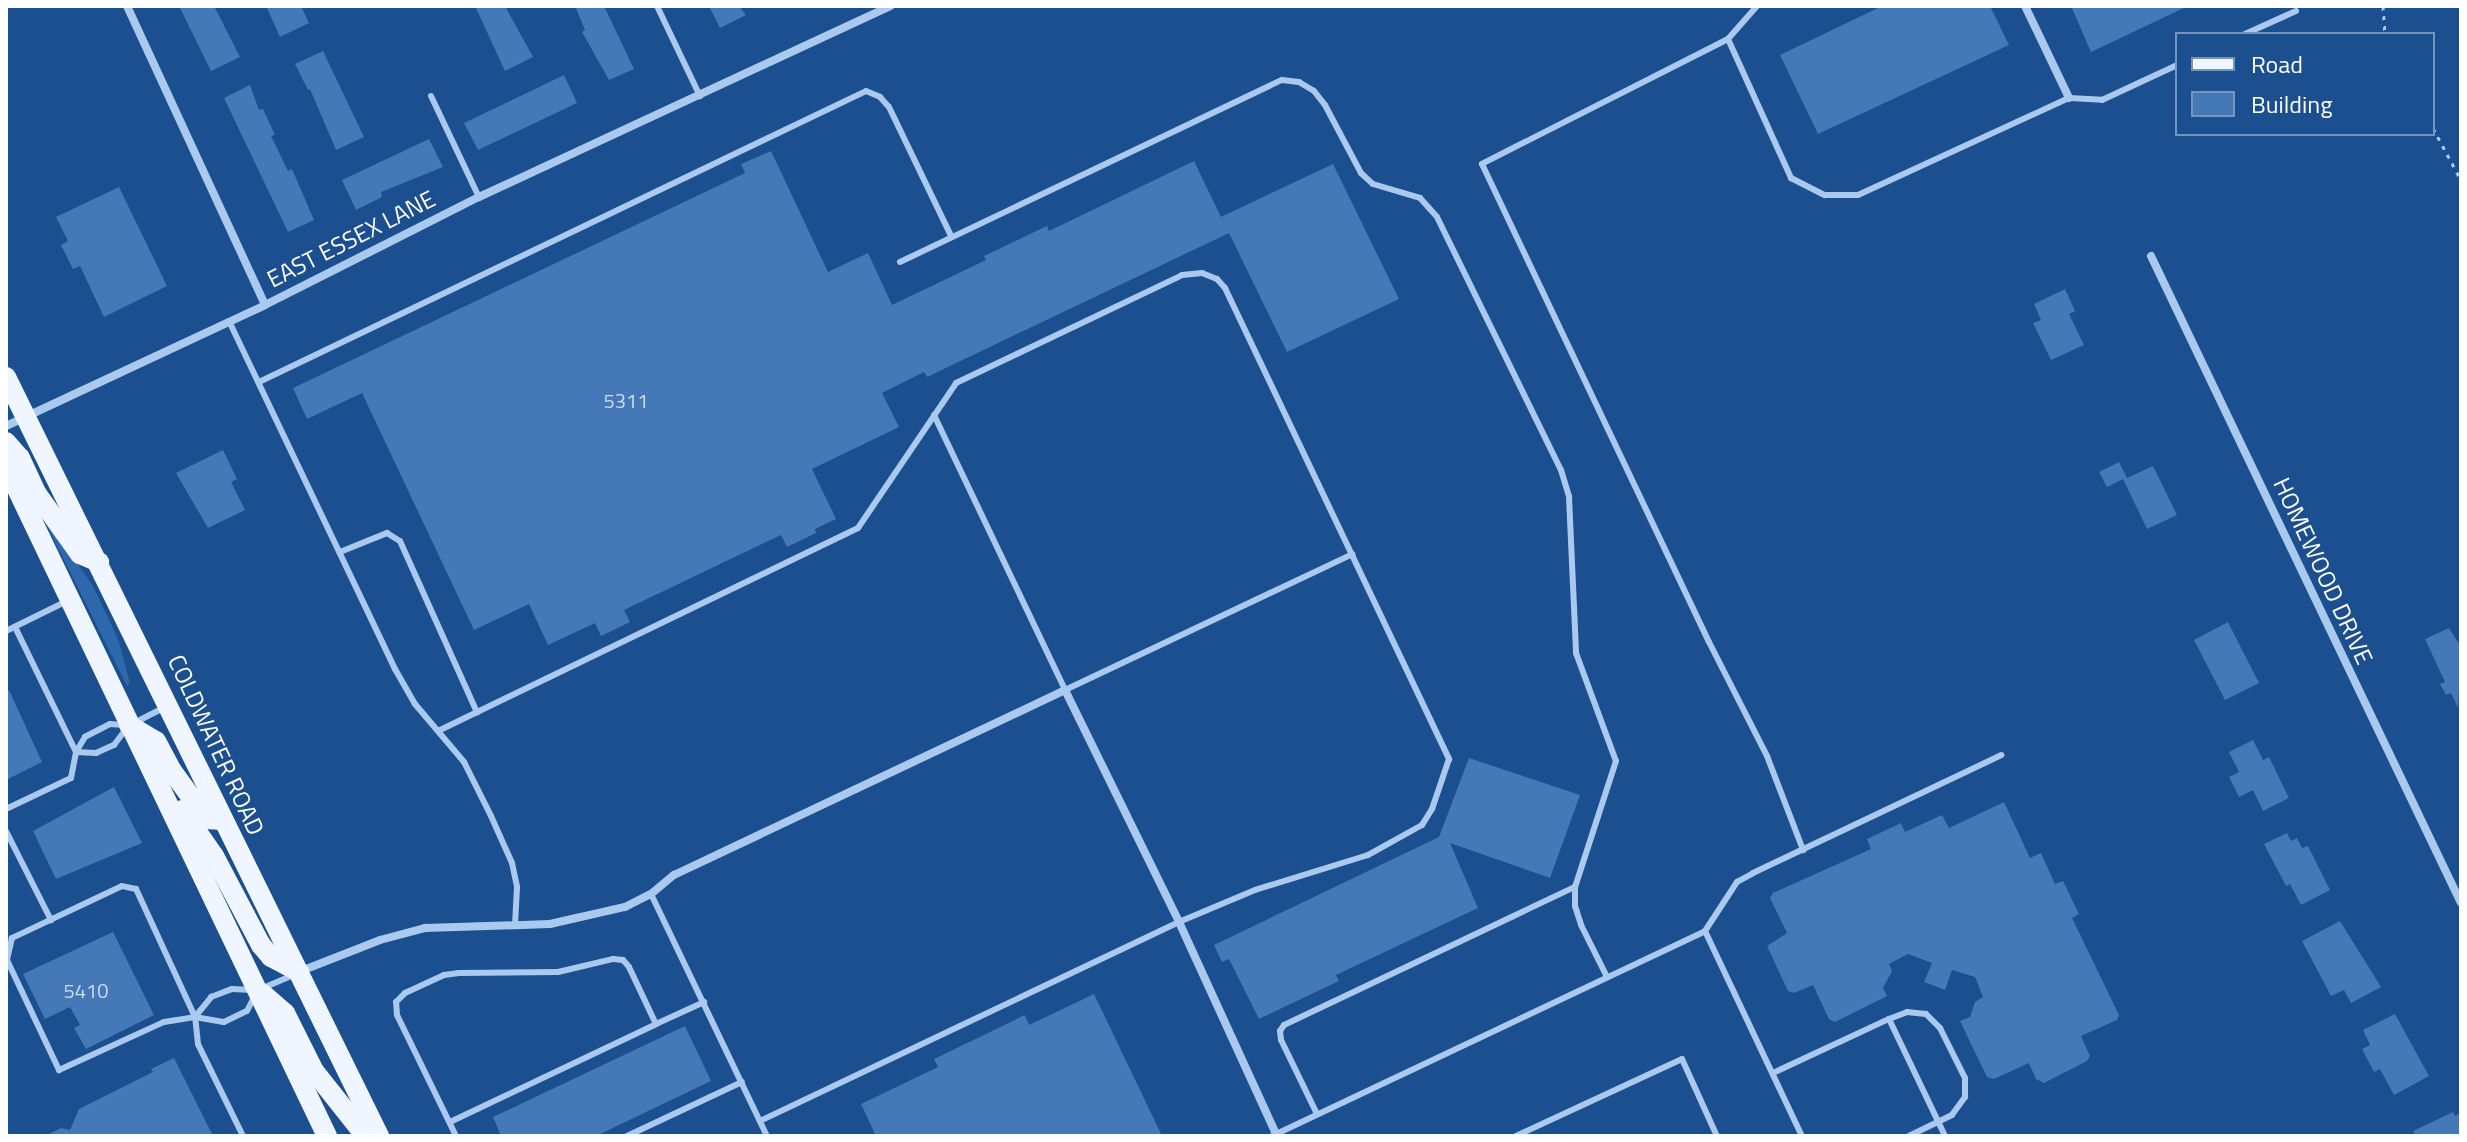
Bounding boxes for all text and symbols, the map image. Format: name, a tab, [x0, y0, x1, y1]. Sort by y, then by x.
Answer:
legend	[2175, 32, 2435, 136]
text: Road	[2251, 46, 2303, 82]
text: Building	[2251, 86, 2333, 122]
street label: EAST ESSEX LANE	[262, 184, 440, 294]
house number: 5311	[604, 388, 648, 412]
street label: HOMEWOOD DRIVE	[2267, 473, 2379, 669]
street label: COLDWATER ROAD	[162, 650, 270, 840]
house number: 5410	[64, 978, 108, 1002]

